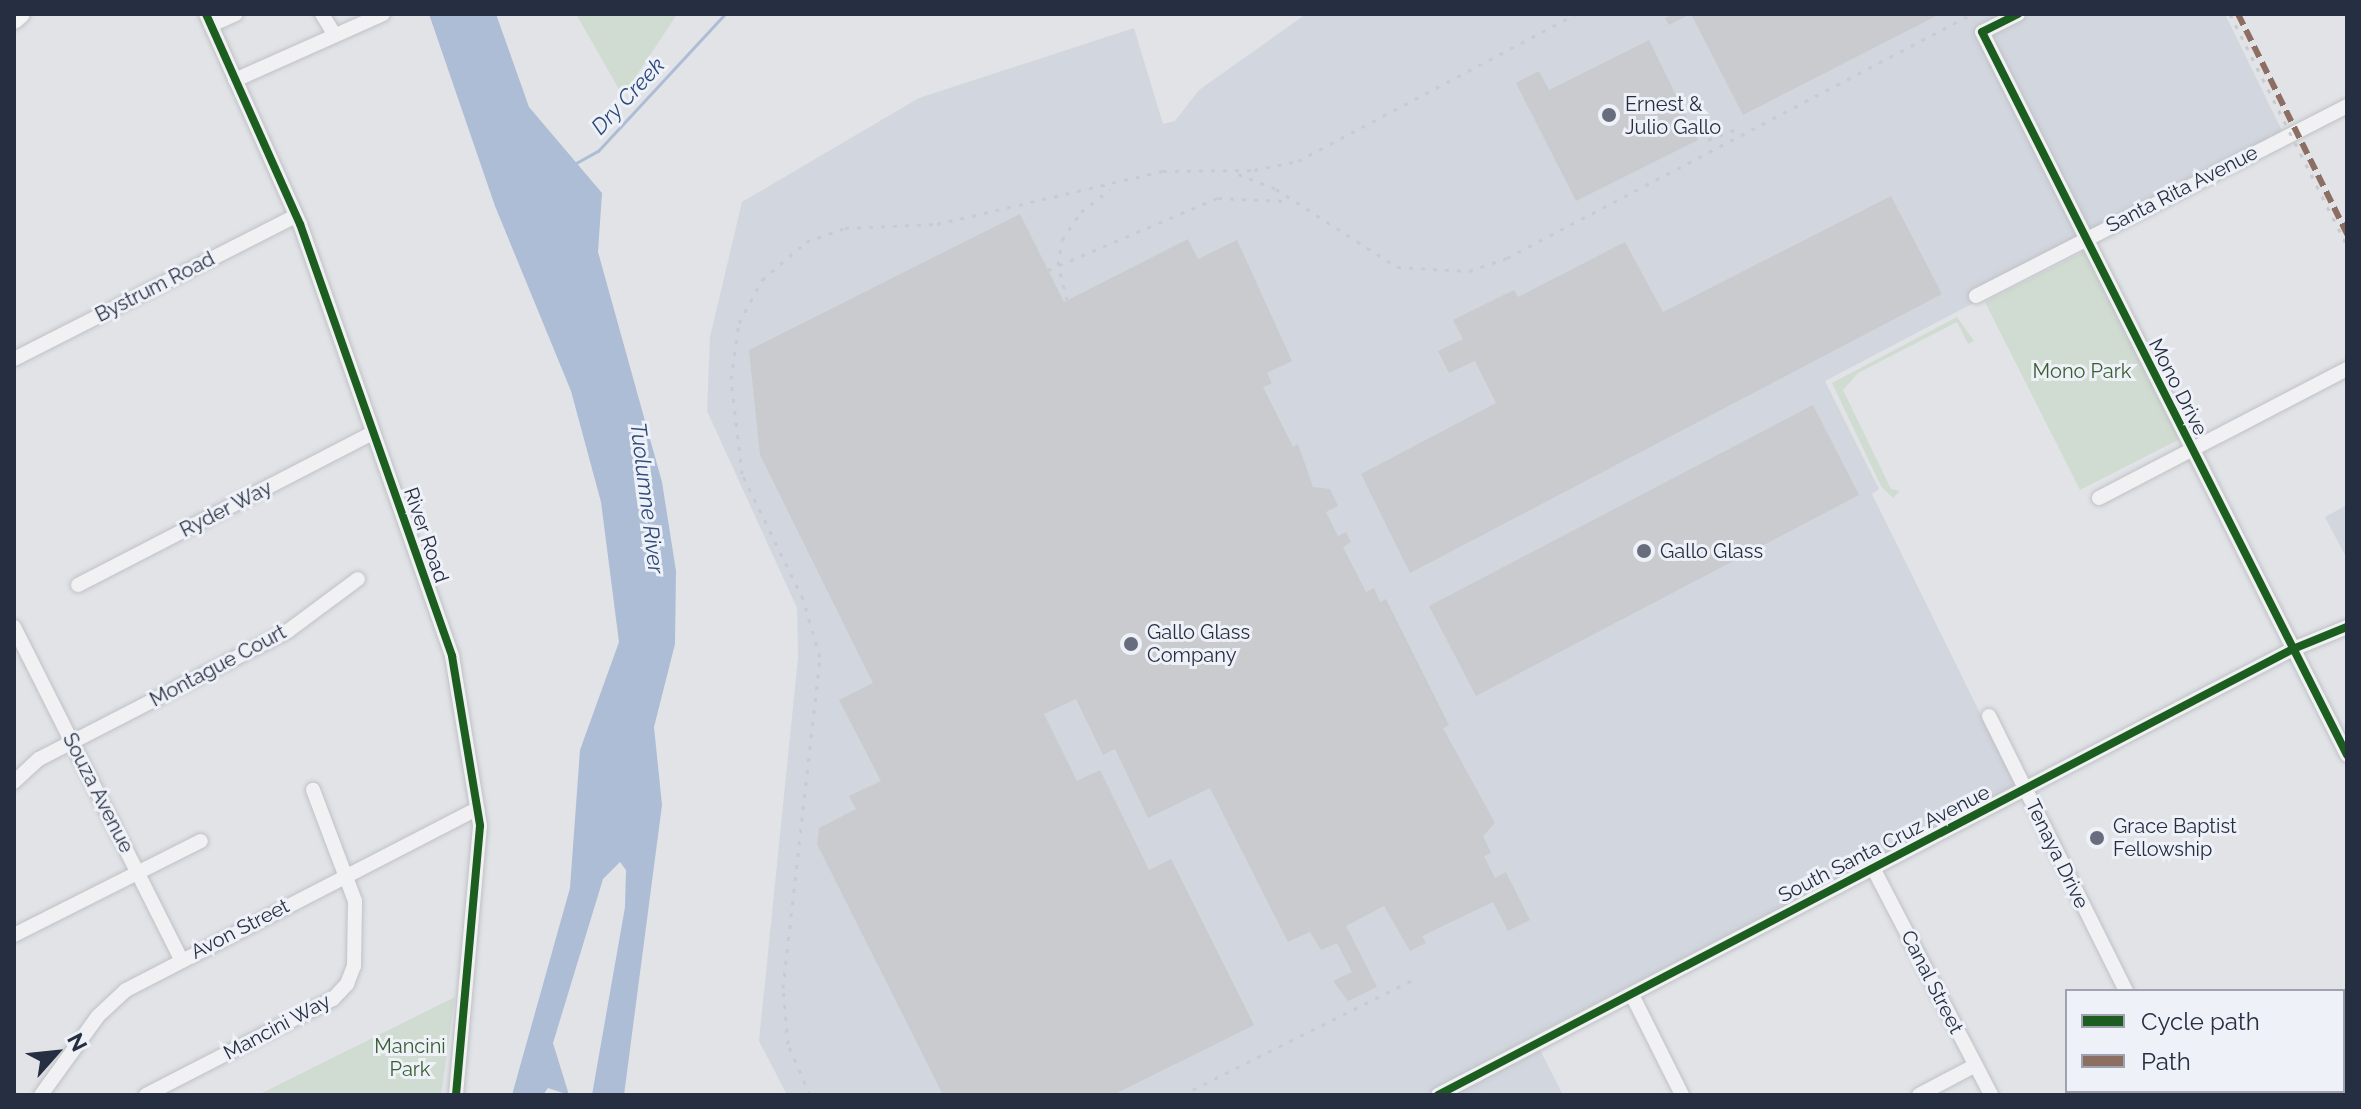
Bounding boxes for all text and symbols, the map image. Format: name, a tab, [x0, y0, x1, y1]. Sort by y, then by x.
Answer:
water label: Dry Creek	[586, 52, 670, 140]
place label: Ernest & Julio Gallo	[1625, 92, 1721, 139]
marker: Ernest & Julio Gallo	[1600, 106, 1618, 124]
street label: Santa Rita Avenue	[2102, 140, 2262, 238]
street label: Bystrum Road	[91, 247, 219, 327]
street label: Mono Drive	[2143, 334, 2213, 440]
park label: Mono Park	[2033, 359, 2131, 383]
water label: Tuolumne River	[625, 421, 669, 575]
street label: Ryder Way	[175, 475, 277, 543]
street label: River Road	[398, 484, 454, 586]
place label: Gallo Glass	[1660, 539, 1763, 563]
marker: Gallo Glass	[1635, 542, 1653, 560]
street label: Montague Court	[146, 620, 290, 712]
place label: Gallo Glass Company	[1147, 620, 1250, 667]
marker: Gallo Glass Company	[1122, 635, 1140, 653]
street label: Souza Avenue	[57, 729, 139, 857]
street label: South Santa Cruz Avenue	[1774, 780, 1994, 908]
street label: Tenaya Drive	[2020, 796, 2094, 912]
place label: Grace Baptist Fellowship	[2113, 814, 2237, 861]
marker: Grace Baptist Fellowship	[2088, 829, 2106, 847]
street label: Avon Street	[187, 894, 293, 964]
street label: Canal Street	[1896, 926, 1968, 1038]
street label: Mancini Way	[219, 989, 335, 1065]
legend	[2065, 989, 2345, 1093]
text: Cycle path	[2141, 1007, 2260, 1036]
north arrow	[16, 1013, 96, 1093]
text: N	[62, 1029, 93, 1055]
park label: Mancini Park	[374, 1035, 446, 1082]
text: Path	[2141, 1047, 2191, 1076]

